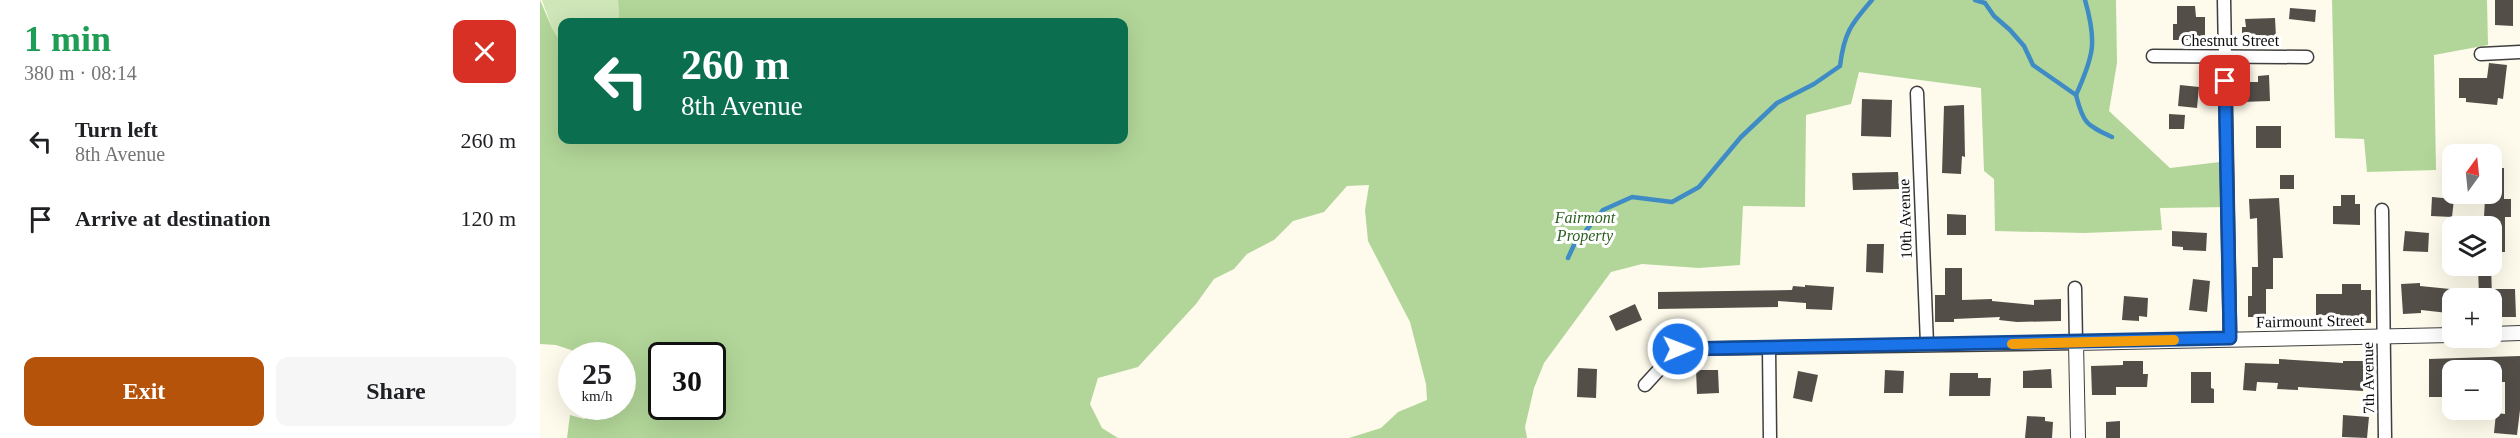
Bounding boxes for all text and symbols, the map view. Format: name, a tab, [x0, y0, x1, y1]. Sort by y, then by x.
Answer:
text: 1 min	[24, 19, 111, 59]
button: close	[453, 20, 516, 83]
street label: Chestnut Street	[2181, 32, 2280, 49]
icon: left	[582, 42, 660, 120]
text: 260 m	[681, 42, 790, 88]
pin	[2199, 55, 2250, 106]
text: 380 m · 08:14	[24, 62, 137, 84]
icon: arrive	[2208, 64, 2241, 97]
text: 8th Avenue	[681, 91, 803, 121]
text: Turn left	[75, 117, 158, 142]
icon: left	[24, 125, 57, 158]
text: 260 m	[460, 128, 516, 153]
text: 8th Avenue	[75, 143, 165, 165]
north arrow	[2442, 144, 2502, 204]
map controls	[2442, 144, 2502, 420]
street label: 10th Avenue	[1895, 179, 1915, 259]
icon: arrive	[24, 203, 57, 236]
text: Arrive at destination	[75, 206, 271, 231]
text: 120 m	[460, 206, 516, 231]
park label: Fairmont Property	[1554, 209, 1616, 245]
button: layers	[2442, 216, 2502, 276]
button: +	[2442, 288, 2502, 348]
street label: Fairmount Street	[2256, 312, 2365, 330]
position arrow	[1646, 317, 1710, 381]
speed limit sign: 30	[648, 342, 726, 420]
street label: 7th Avenue	[2359, 342, 2377, 414]
button: Exit	[24, 357, 264, 426]
button: Share	[276, 357, 516, 426]
text: 25	[582, 357, 612, 390]
button: −	[2442, 360, 2502, 420]
text: km/h	[582, 388, 612, 404]

